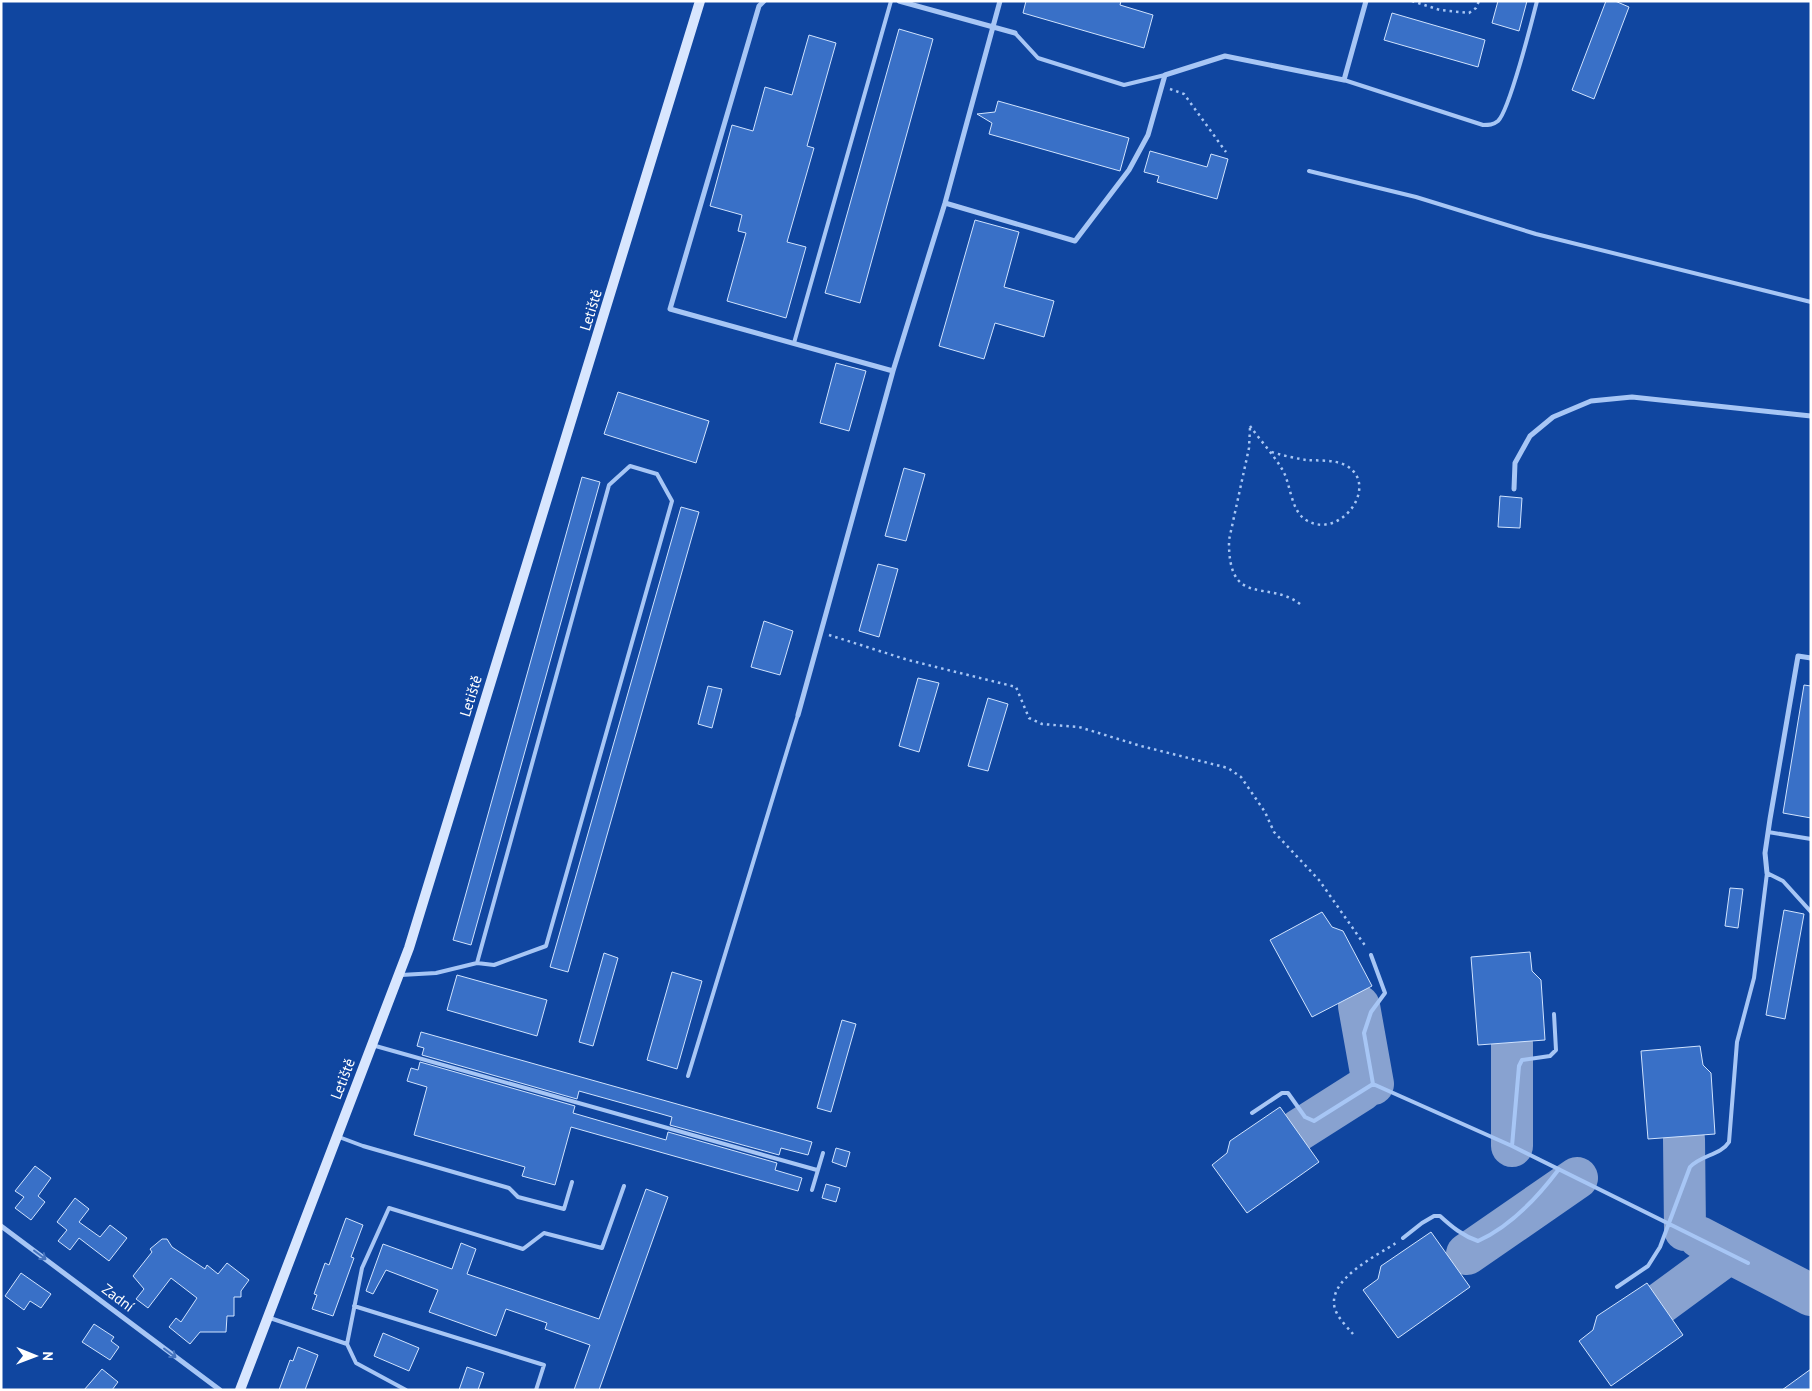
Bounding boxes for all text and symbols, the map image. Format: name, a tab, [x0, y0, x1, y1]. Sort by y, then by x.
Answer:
street label: Letiště	[575, 287, 606, 333]
street label: Letiště	[455, 673, 486, 719]
street label: Letiště	[326, 1056, 359, 1102]
one-way arrow	[33, 1250, 46, 1261]
street label: Zadní	[98, 1279, 138, 1316]
north arrow	[10, 1331, 60, 1381]
one-way arrow	[163, 1348, 177, 1358]
text: N	[39, 1351, 57, 1361]

